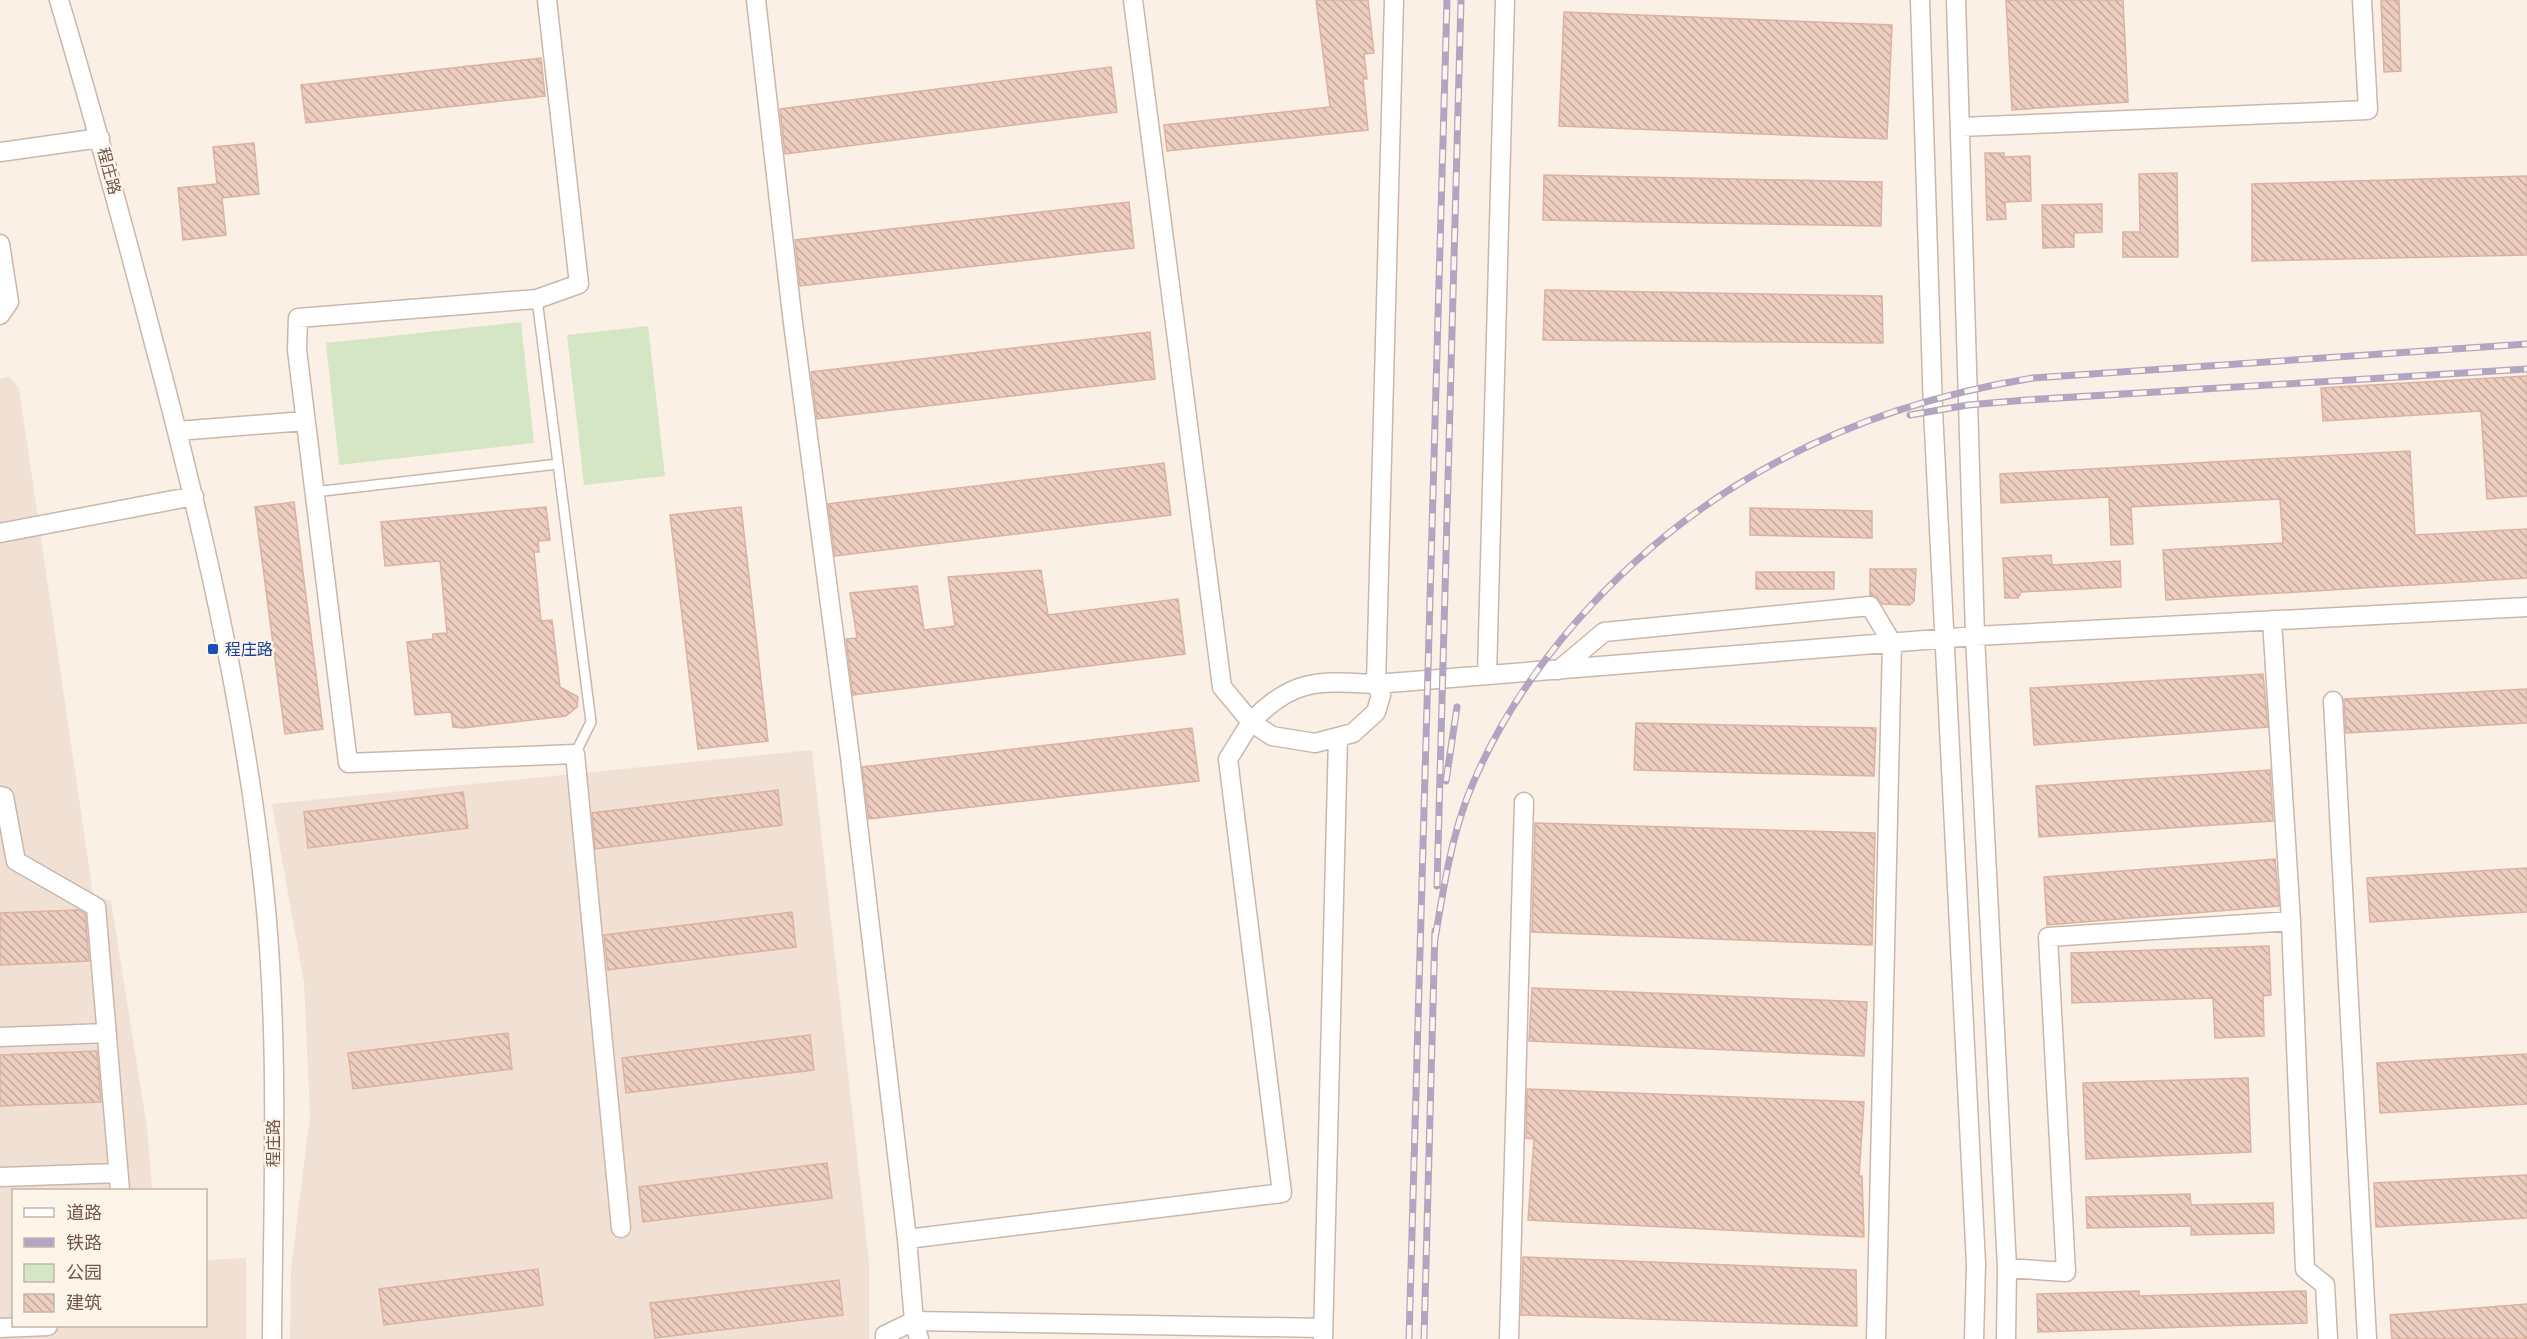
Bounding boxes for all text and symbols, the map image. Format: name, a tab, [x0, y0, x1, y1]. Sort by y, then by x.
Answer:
street label: 程庄路	[95, 146, 123, 196]
place label: 程庄路	[225, 641, 273, 658]
marker: 程庄路	[206, 642, 220, 656]
street label: 程庄路	[265, 1119, 282, 1167]
legend	[12, 1189, 207, 1327]
text: 道路	[66, 1203, 102, 1223]
text: 铁路	[66, 1233, 102, 1253]
text: 公园	[66, 1263, 102, 1283]
text: 建筑	[66, 1293, 102, 1313]

